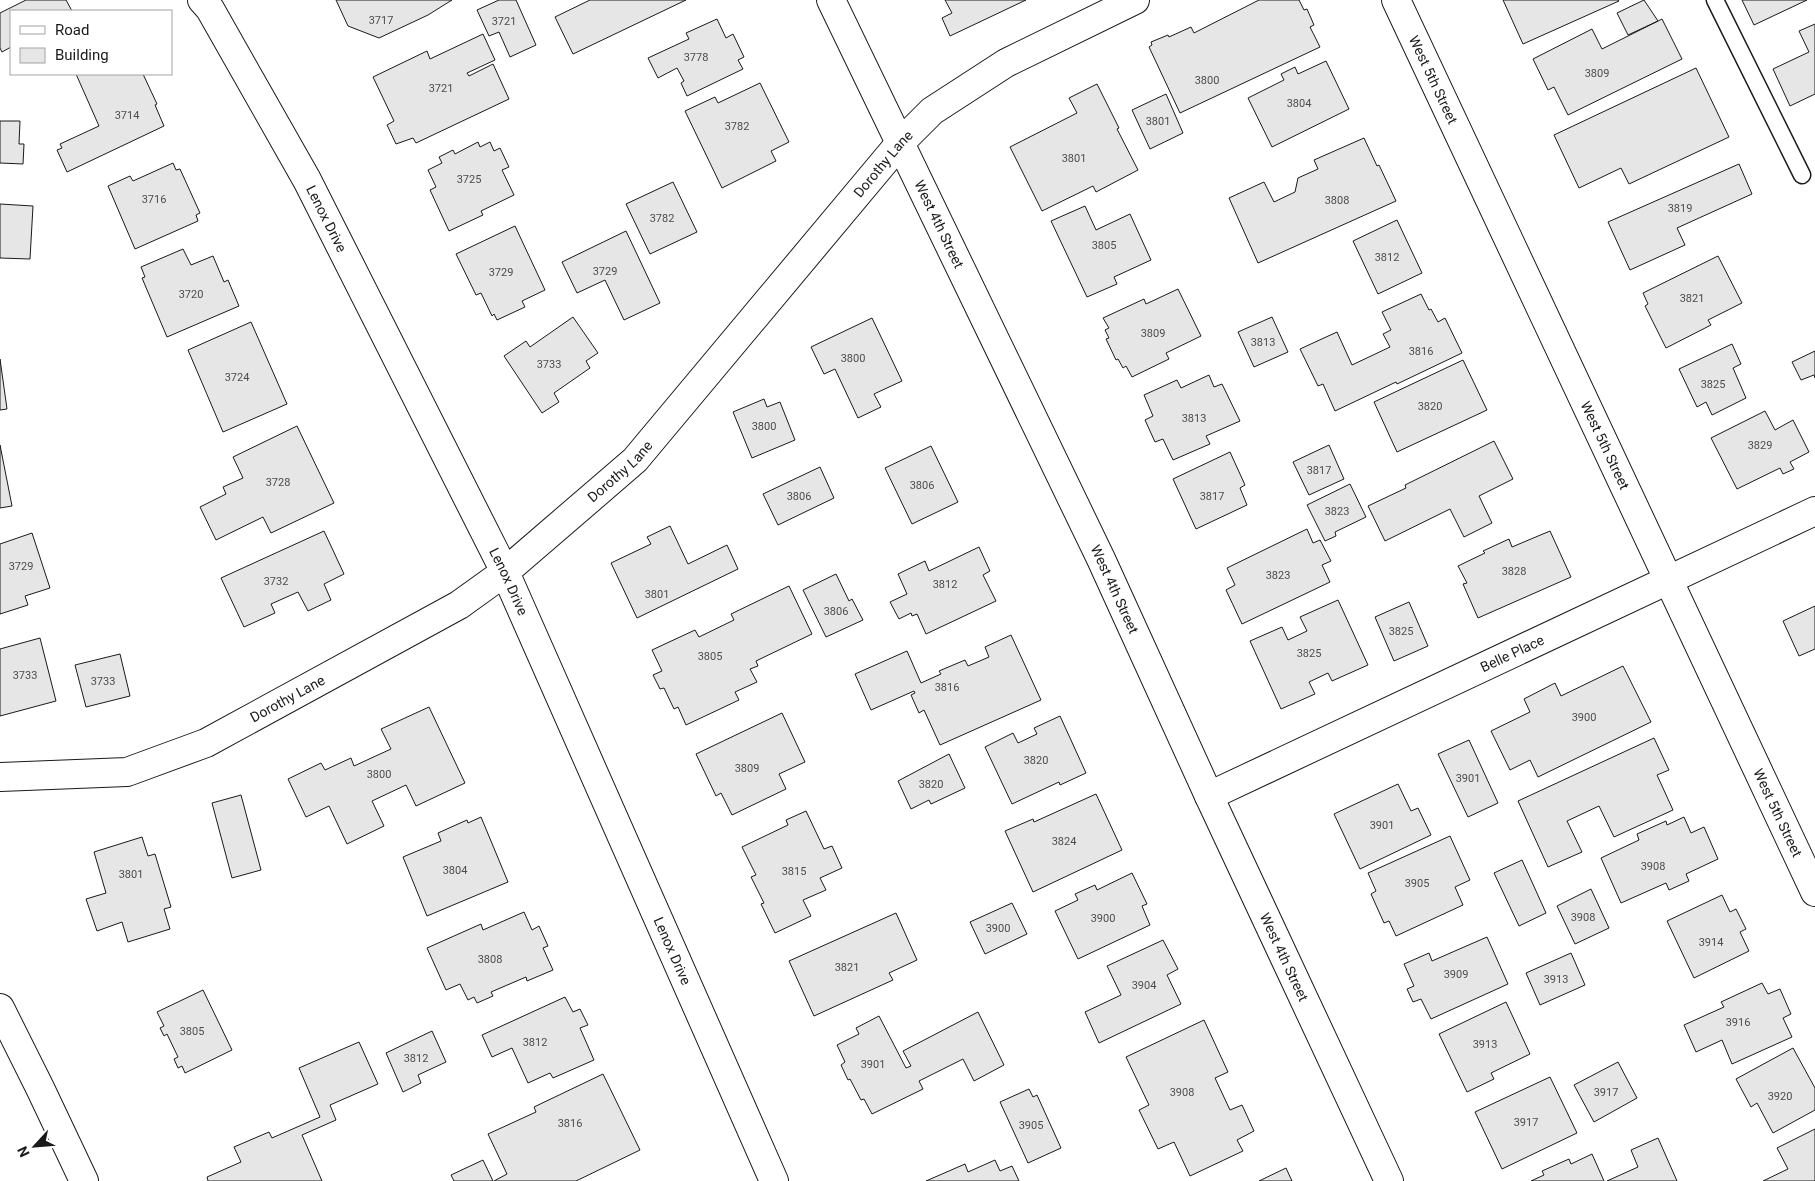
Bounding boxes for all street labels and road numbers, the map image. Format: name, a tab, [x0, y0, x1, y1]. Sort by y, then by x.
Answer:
street label: West 5th Street	[1406, 33, 1461, 127]
street label: Dorothy Lane	[850, 127, 916, 200]
street label: West 4th Street	[911, 178, 967, 271]
street label: Lenox Drive	[303, 183, 350, 255]
street label: West 5th Street	[1578, 399, 1633, 492]
street label: Dorothy Lane	[584, 438, 656, 505]
street label: West 4th Street	[1087, 542, 1142, 636]
street label: Lenox Drive	[486, 545, 531, 618]
street label: Belle Place	[1478, 632, 1547, 675]
street label: Dorothy Lane	[247, 672, 327, 725]
street label: West 5th Street	[1750, 766, 1806, 860]
street label: West 4th Street	[1257, 910, 1312, 1004]
street label: Lenox Drive	[650, 914, 694, 987]

